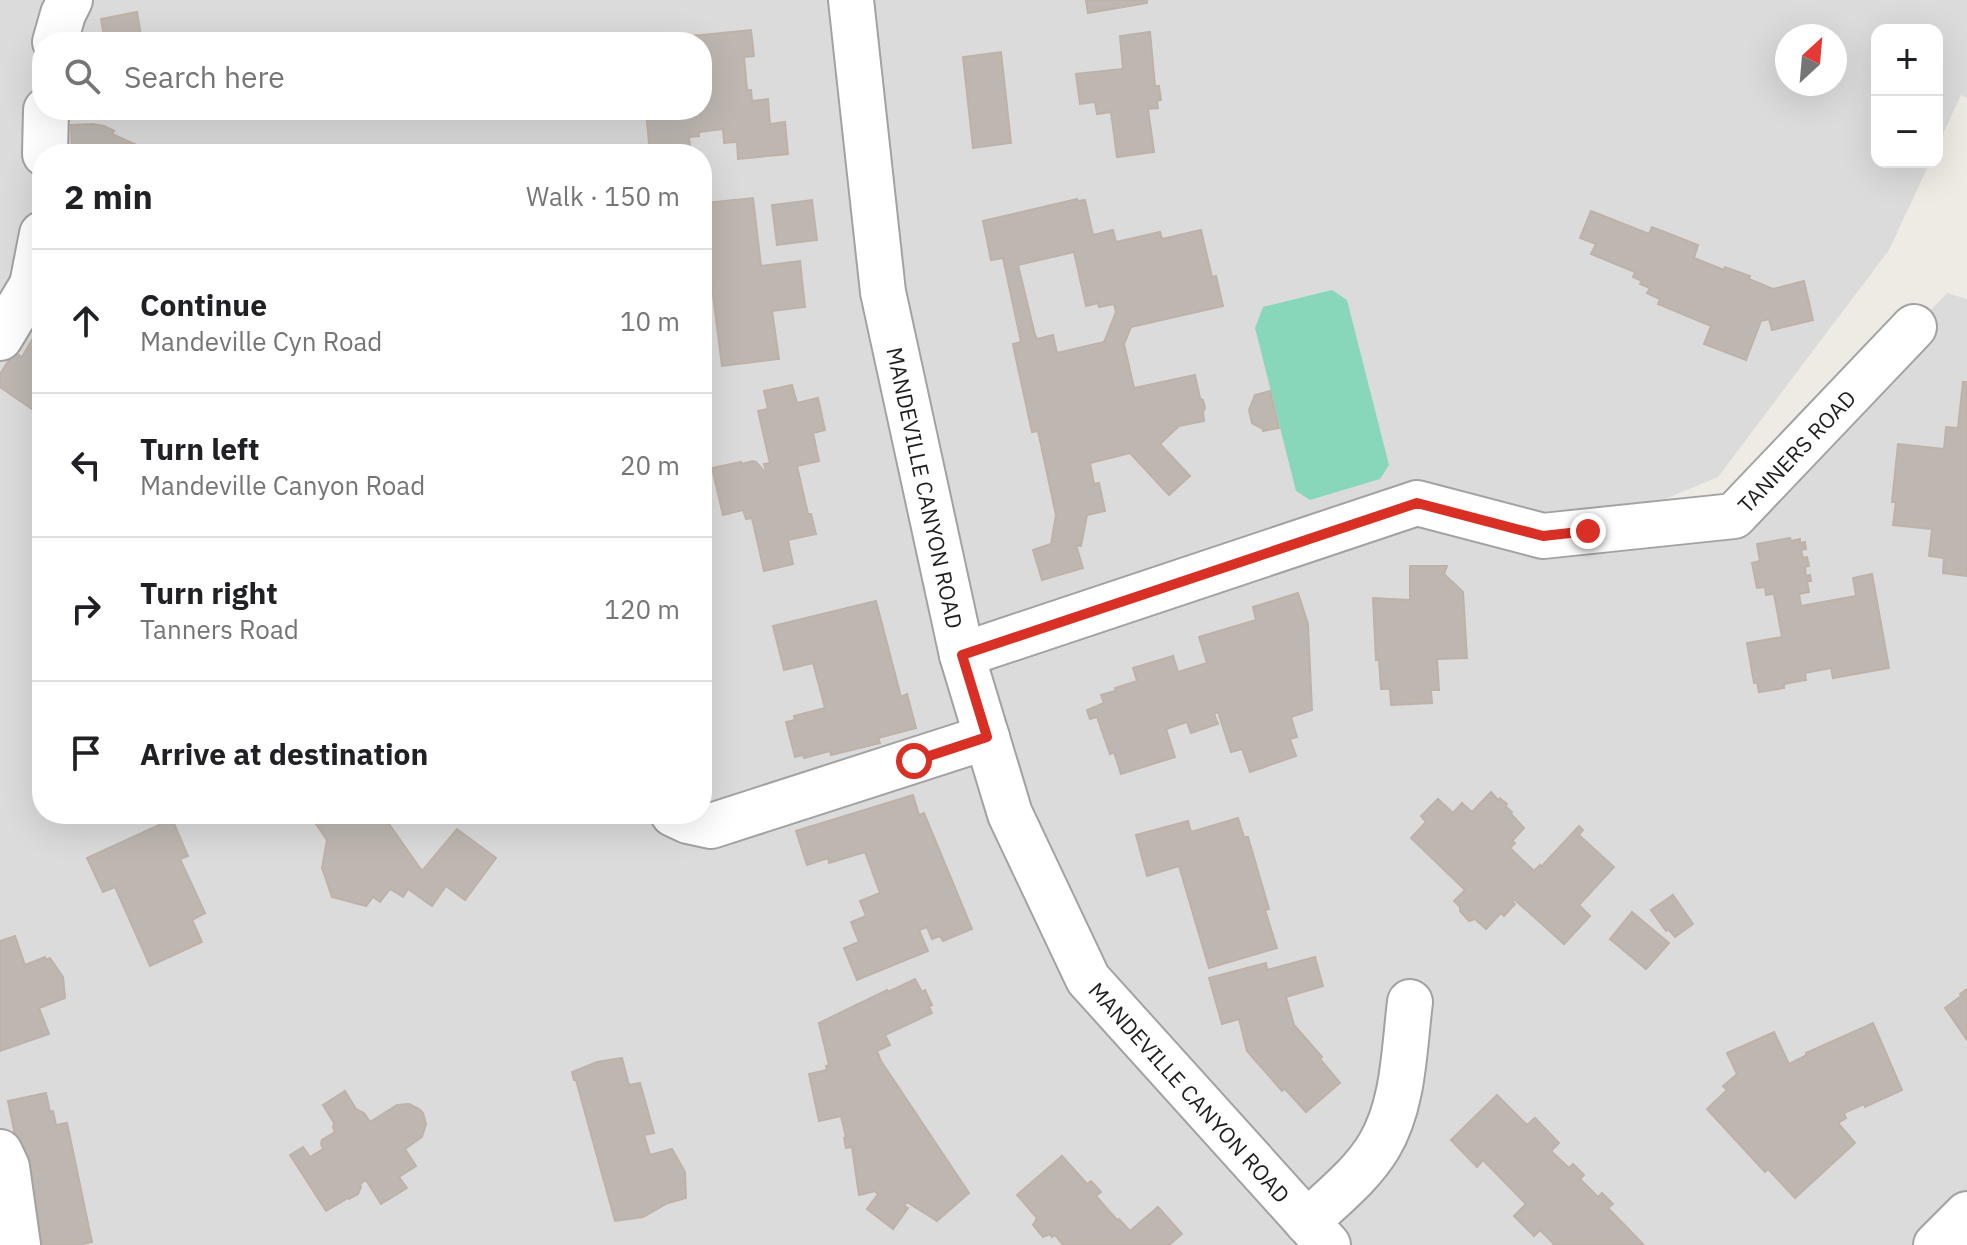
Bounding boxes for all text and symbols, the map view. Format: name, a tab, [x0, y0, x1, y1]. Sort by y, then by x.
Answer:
north arrow	[1775, 24, 1847, 96]
map controls	[1871, 24, 1943, 168]
button: +	[1871, 24, 1943, 96]
search box	[32, 32, 712, 120]
icon: search	[60, 54, 104, 98]
text: Search here	[124, 57, 285, 96]
button: −	[1871, 96, 1943, 168]
text: 2 min	[64, 174, 153, 218]
text: Walk · 150 m	[526, 179, 680, 213]
text: Continue	[140, 285, 267, 324]
icon: ahead	[64, 299, 108, 343]
text: 10 m	[620, 304, 680, 338]
text: Mandeville Cyn Road	[140, 324, 382, 358]
street label: MANDEVILLE CANYON ROAD	[881, 344, 970, 631]
street label: TANNERS ROAD	[1731, 383, 1861, 519]
text: Turn left	[140, 429, 259, 468]
icon: left	[64, 443, 108, 487]
text: 20 m	[620, 448, 680, 482]
text: Mandeville Canyon Road	[140, 468, 425, 502]
route end	[1570, 513, 1606, 549]
text: Turn right	[140, 573, 278, 612]
icon: right	[64, 587, 108, 631]
text: 120 m	[604, 592, 680, 626]
text: Tanners Road	[140, 612, 299, 646]
icon: arrive	[64, 731, 108, 775]
text: Arrive at destination	[140, 734, 428, 773]
route start	[896, 743, 932, 779]
street label: MANDEVILLE CANYON ROAD	[1083, 976, 1297, 1208]

